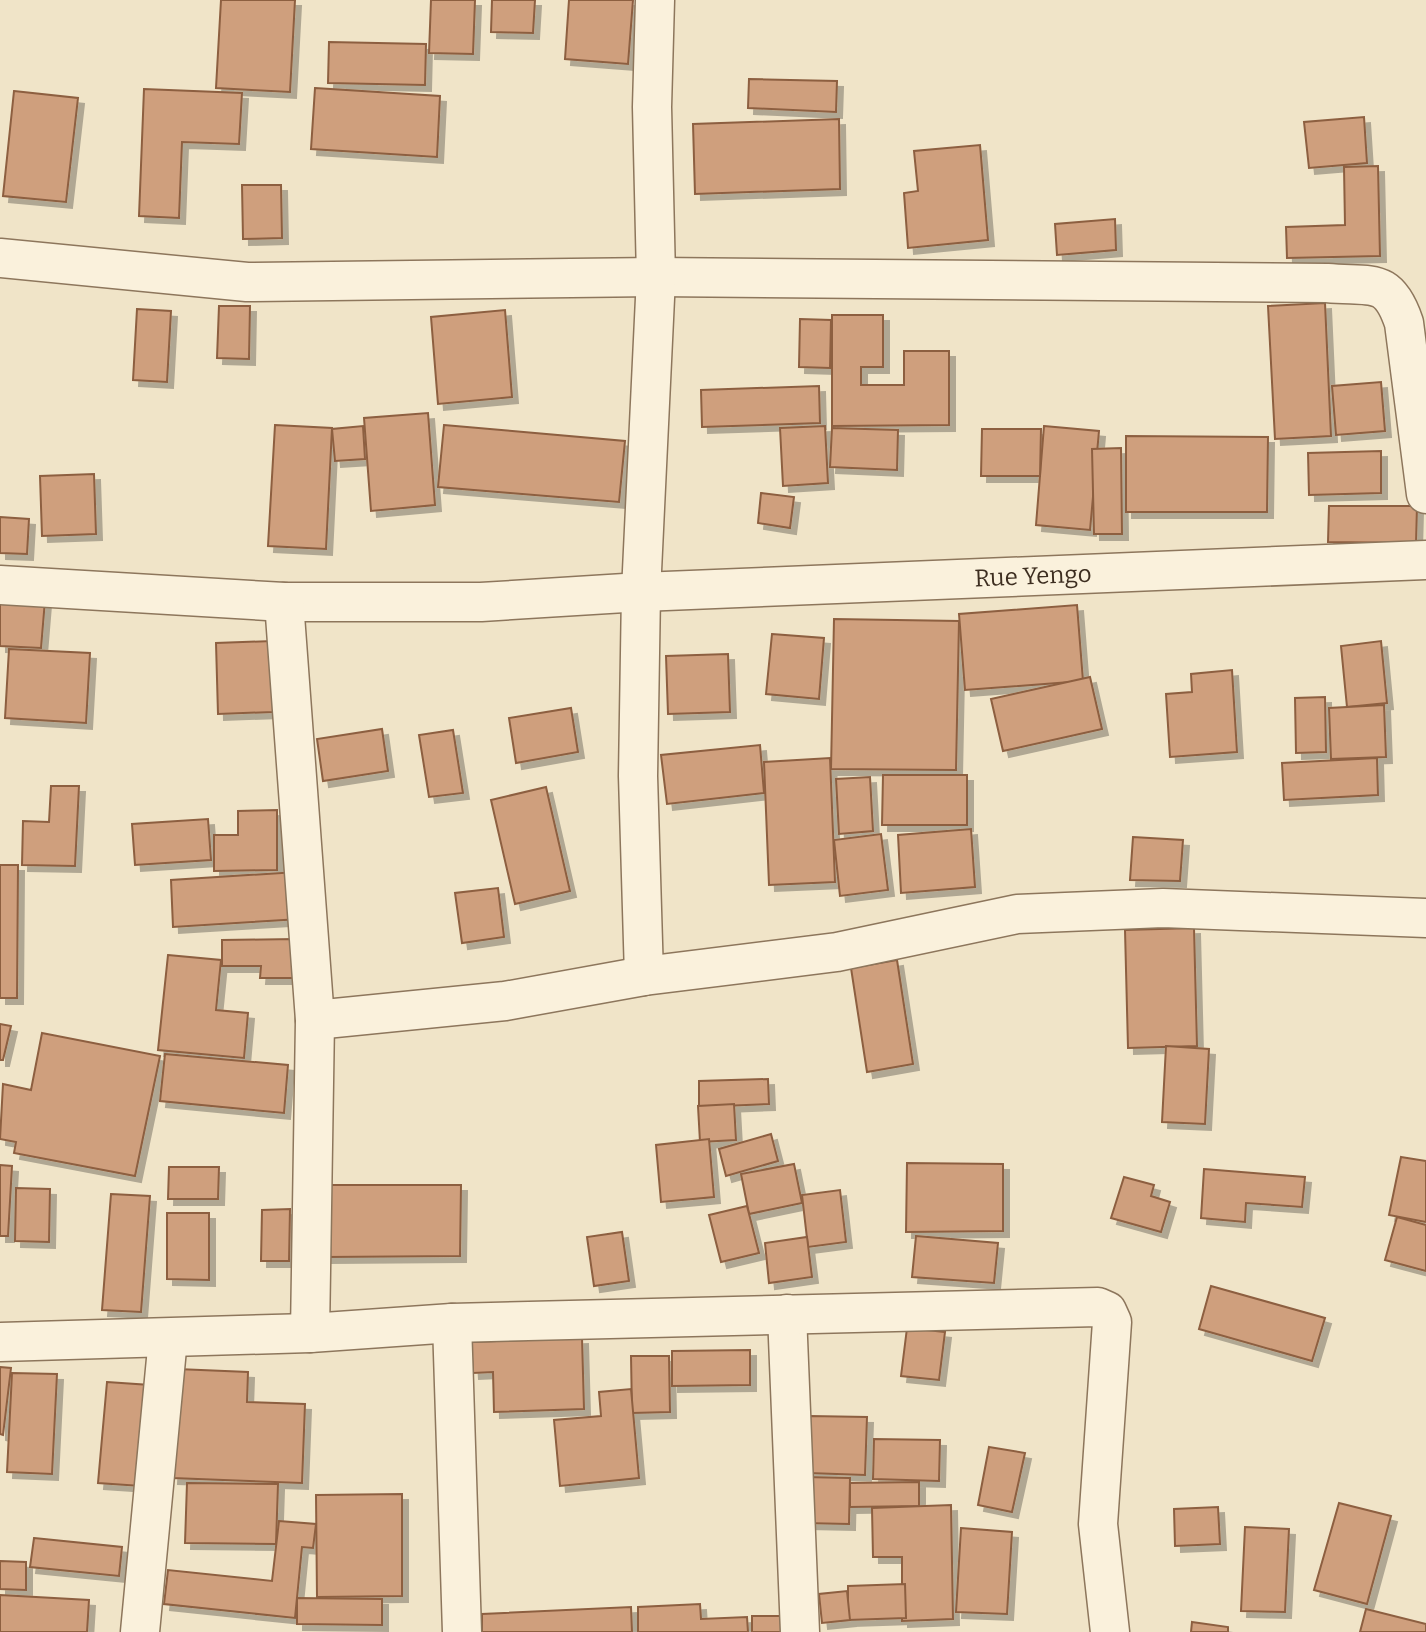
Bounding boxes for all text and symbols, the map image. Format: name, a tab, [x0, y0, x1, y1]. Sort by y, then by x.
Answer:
street label: Rue Yengo	[974, 560, 1092, 592]

